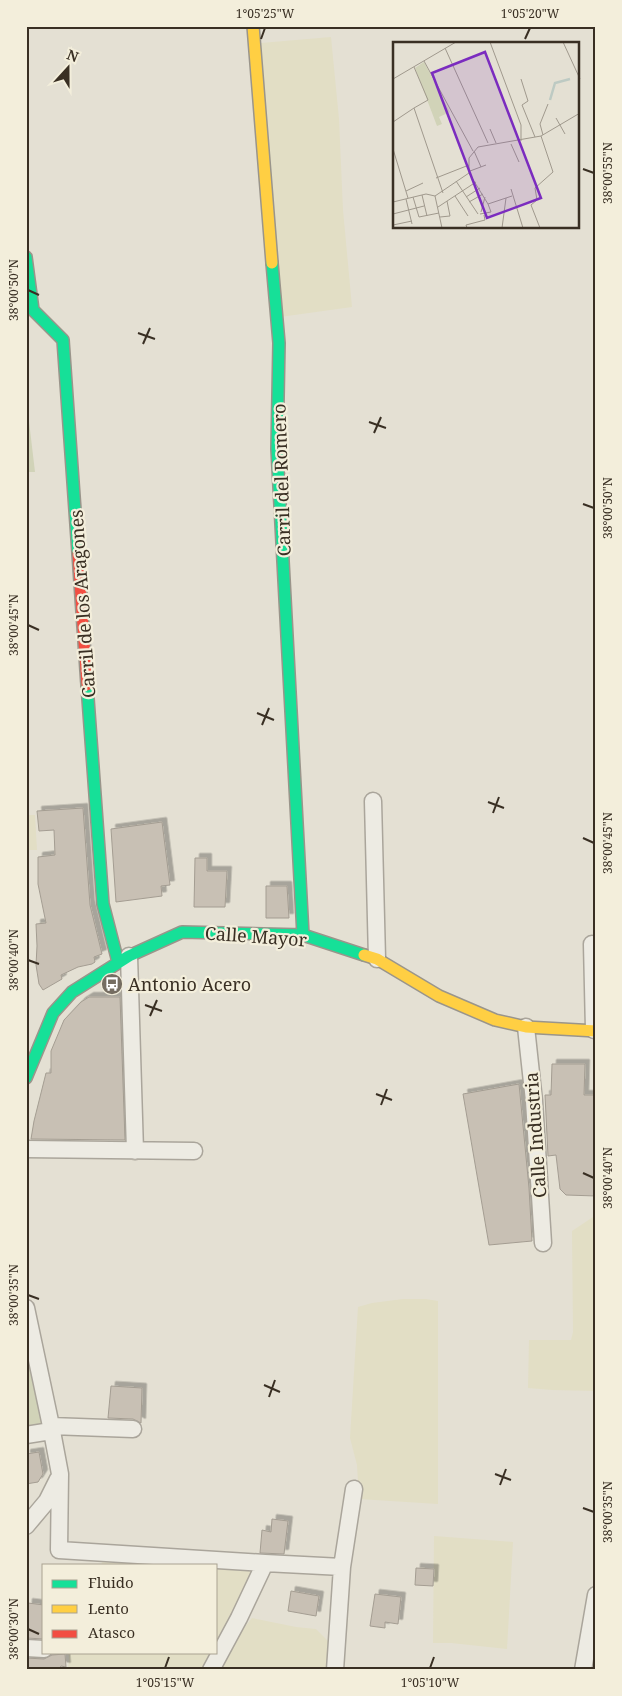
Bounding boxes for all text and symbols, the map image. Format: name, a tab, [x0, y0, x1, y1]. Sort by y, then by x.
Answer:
text: 1°05'25"W	[236, 5, 295, 22]
text: 1°05'20"W	[501, 5, 560, 22]
north arrow	[42, 42, 92, 92]
inset map	[393, 42, 580, 229]
text: N	[64, 45, 81, 66]
text: 38°00'55"N	[599, 142, 616, 204]
text: 38°00'50"N	[5, 259, 22, 321]
street label: Carril del Romero	[266, 403, 296, 557]
text: 38°00'50"N	[599, 477, 616, 539]
street label: Carril de los Aragones	[63, 509, 101, 699]
text: 38°00'45"N	[5, 594, 22, 656]
text: 38°00'45"N	[599, 812, 616, 874]
street label: Calle Mayor	[204, 920, 308, 952]
text: 38°00'40"N	[5, 929, 22, 991]
bus stop icon: Antonio Acero	[100, 972, 124, 996]
place label: Antonio Acero	[128, 972, 251, 996]
street label: Calle Industria	[519, 1071, 551, 1199]
text: 38°00'40"N	[599, 1147, 616, 1209]
text: 38°00'35"N	[5, 1264, 22, 1326]
text: 38°00'35"N	[599, 1481, 616, 1543]
legend	[42, 1564, 218, 1654]
text: Fluido	[88, 1572, 134, 1592]
text: 38°00'30"N	[5, 1598, 22, 1660]
text: Lento	[88, 1598, 129, 1618]
text: Atasco	[88, 1622, 135, 1642]
text: 1°05'15"W	[136, 1674, 195, 1691]
text: 1°05'10"W	[401, 1674, 460, 1691]

